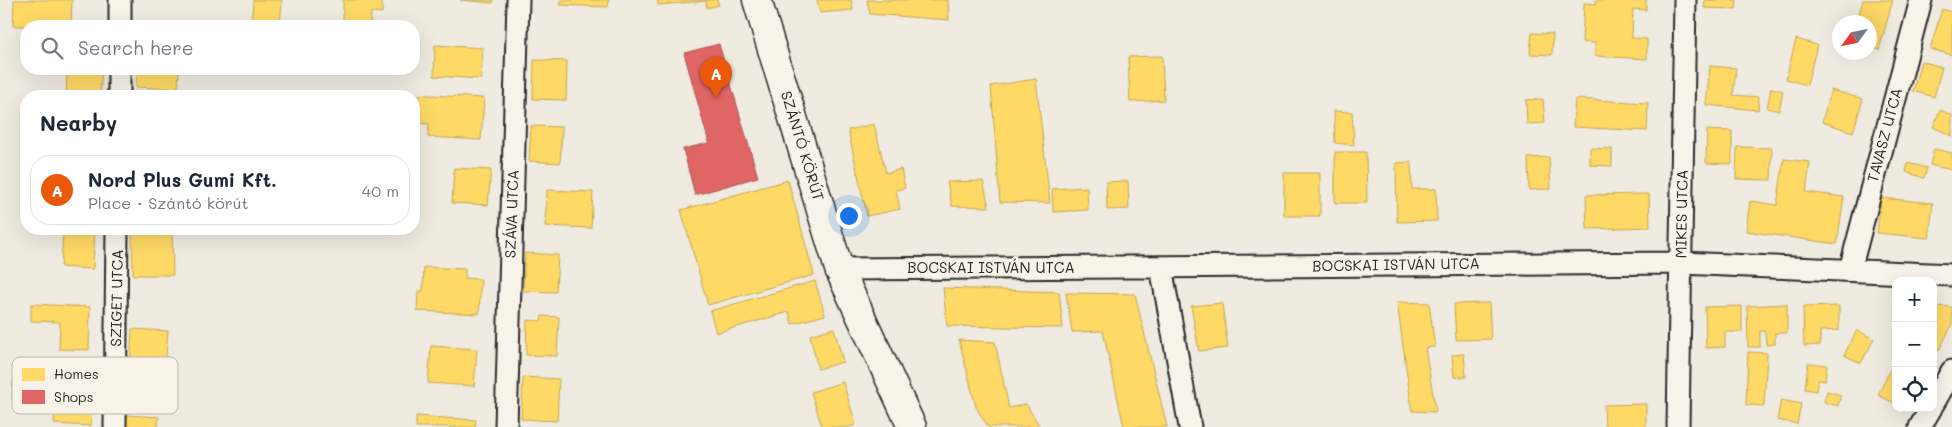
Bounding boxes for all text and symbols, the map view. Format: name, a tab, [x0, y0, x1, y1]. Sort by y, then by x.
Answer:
north arrow	[1832, 15, 1877, 60]
search box	[20, 20, 420, 75]
icon: search	[38, 34, 66, 62]
text: Search here	[78, 35, 194, 60]
pin: A	[700, 57, 732, 98]
street label: TAVASZ UTCA	[1862, 85, 1906, 184]
street label: SZÁNTÓ KÖRÚT	[777, 88, 829, 203]
text: Nearby	[40, 109, 117, 136]
text: Nord Plus Gumi Kft.	[88, 167, 277, 192]
street label: SZÁVA UTCA	[499, 169, 523, 259]
street label: MIKES UTCA	[1670, 169, 1692, 259]
text: A	[51, 180, 63, 201]
text: 40 m	[362, 180, 399, 201]
text: Place · Szántó körút	[88, 192, 248, 213]
your location	[836, 203, 862, 229]
street label: SZIGET UTCA	[105, 249, 127, 347]
street label: BOCSKAI ISTVÁN UTCA	[1312, 253, 1480, 275]
street label: BOCSKAI ISTVÁN UTCA	[907, 257, 1075, 277]
map controls	[1892, 277, 1937, 412]
button: +	[1892, 277, 1937, 322]
button: −	[1892, 322, 1937, 367]
legend	[12, 357, 178, 414]
text: Homes	[54, 364, 99, 383]
button: locate	[1892, 367, 1937, 412]
text: Shops	[54, 387, 94, 406]

